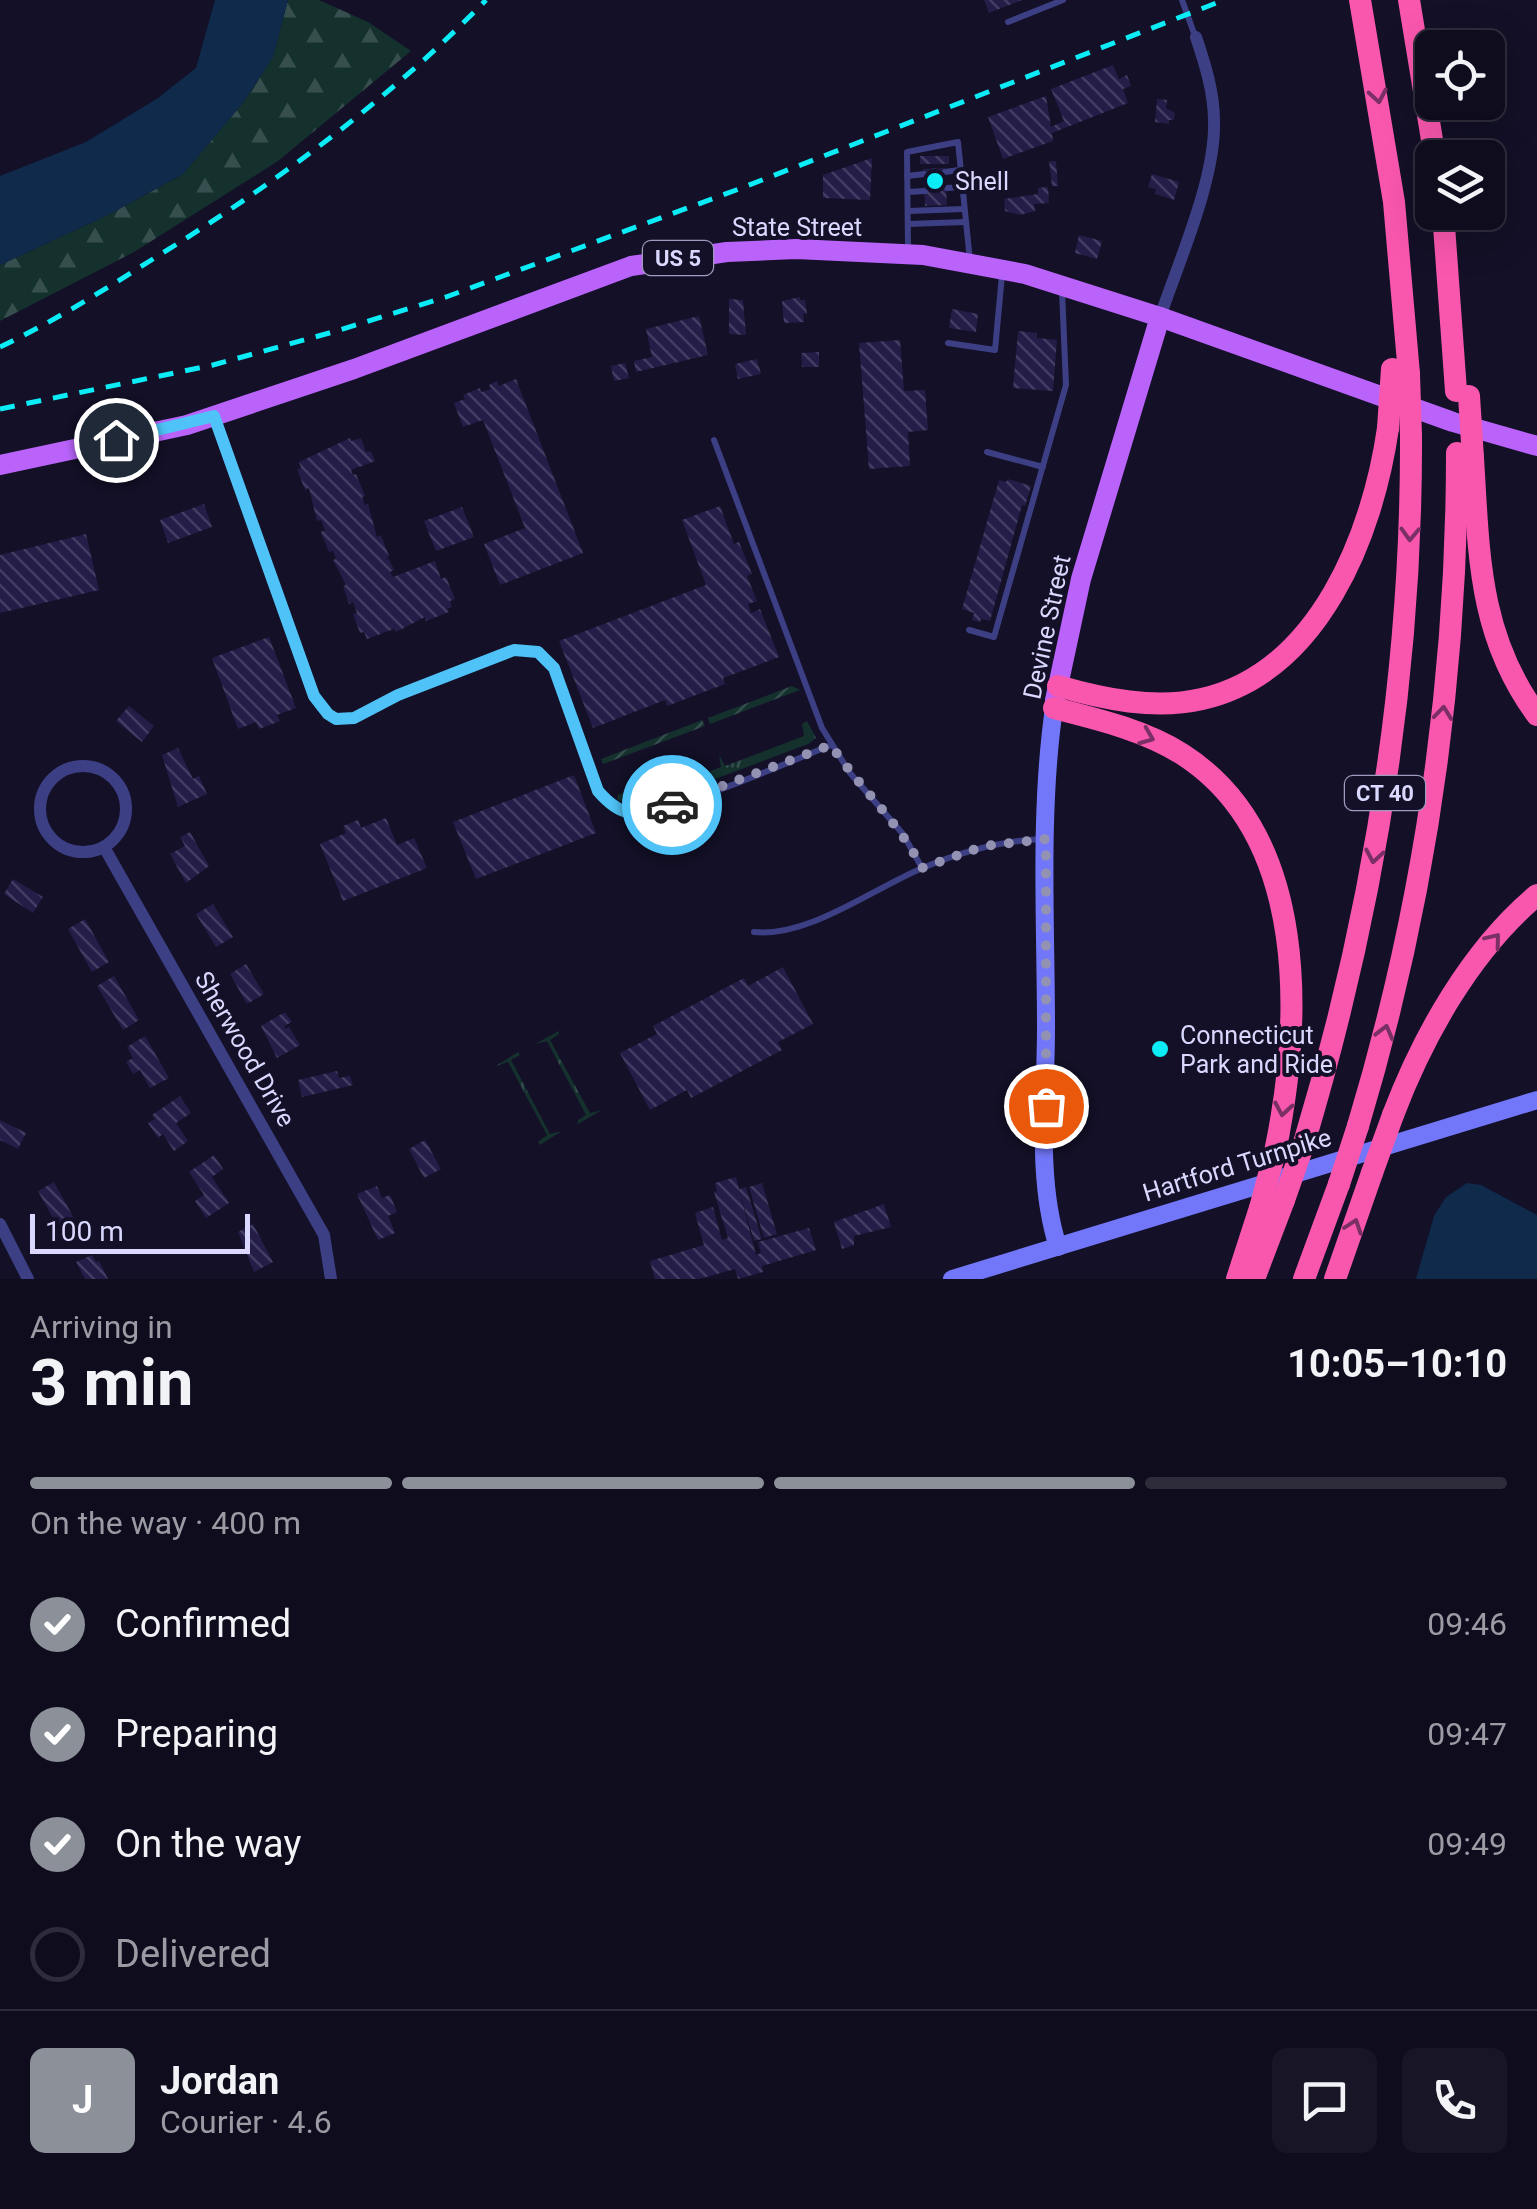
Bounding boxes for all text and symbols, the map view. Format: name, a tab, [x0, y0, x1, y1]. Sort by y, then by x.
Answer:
map controls	[1415, 30, 1505, 230]
button: locate	[1415, 30, 1505, 120]
one-way arrow	[1367, 88, 1388, 104]
button: layers	[1415, 140, 1505, 230]
place label: Shell	[955, 167, 1009, 196]
marker: Shell	[924, 170, 946, 192]
street label: State Street	[732, 213, 862, 242]
road number: US 5	[643, 241, 713, 275]
pin	[74, 398, 159, 483]
icon: home	[89, 413, 144, 468]
one-way arrow	[1400, 526, 1421, 542]
street label: Devine Street	[1018, 552, 1076, 702]
one-way arrow	[1432, 705, 1454, 721]
one-way arrow	[1137, 725, 1155, 745]
courier	[622, 755, 722, 855]
road number: CT 40	[1345, 776, 1425, 810]
icon: car	[645, 778, 700, 833]
one-way arrow	[1364, 848, 1385, 865]
one-way arrow	[1482, 933, 1500, 951]
street label: Sherwood Drive	[189, 966, 301, 1132]
place label: Connecticut Park and Ride	[1180, 1021, 1333, 1079]
one-way arrow	[1373, 1024, 1394, 1041]
marker: Connecticut Park and Ride	[1149, 1038, 1171, 1060]
pin	[1004, 1064, 1089, 1149]
icon: bag	[1019, 1079, 1074, 1134]
one-way arrow	[1273, 1101, 1294, 1118]
street label: Hartford Turnpike	[1139, 1123, 1335, 1207]
scale bar	[30, 1209, 250, 1254]
text: 100 m	[45, 1215, 124, 1248]
one-way arrow	[1342, 1218, 1363, 1236]
text: Arriving in	[30, 1308, 173, 1346]
text: 10:05–10:10	[1287, 1342, 1507, 1386]
text: 3 min	[30, 1345, 193, 1421]
text: On the way · 400 m	[30, 1504, 301, 1542]
icon: check	[30, 1597, 85, 1652]
text: Confirmed	[115, 1602, 291, 1646]
text: 09:46	[1427, 1605, 1507, 1643]
icon: check	[30, 1707, 85, 1762]
text: Preparing	[115, 1712, 278, 1756]
text: 09:47	[1427, 1715, 1507, 1753]
icon: check	[30, 1817, 85, 1872]
text: On the way	[115, 1822, 301, 1866]
text: 09:49	[1427, 1825, 1507, 1863]
text: Delivered	[115, 1932, 271, 1976]
button: chat	[1272, 2048, 1377, 2153]
button: phone	[1402, 2048, 1507, 2153]
text: Jordan	[160, 2059, 279, 2103]
text: J	[72, 2078, 93, 2122]
text: Courier · 4.6	[160, 2103, 332, 2141]

